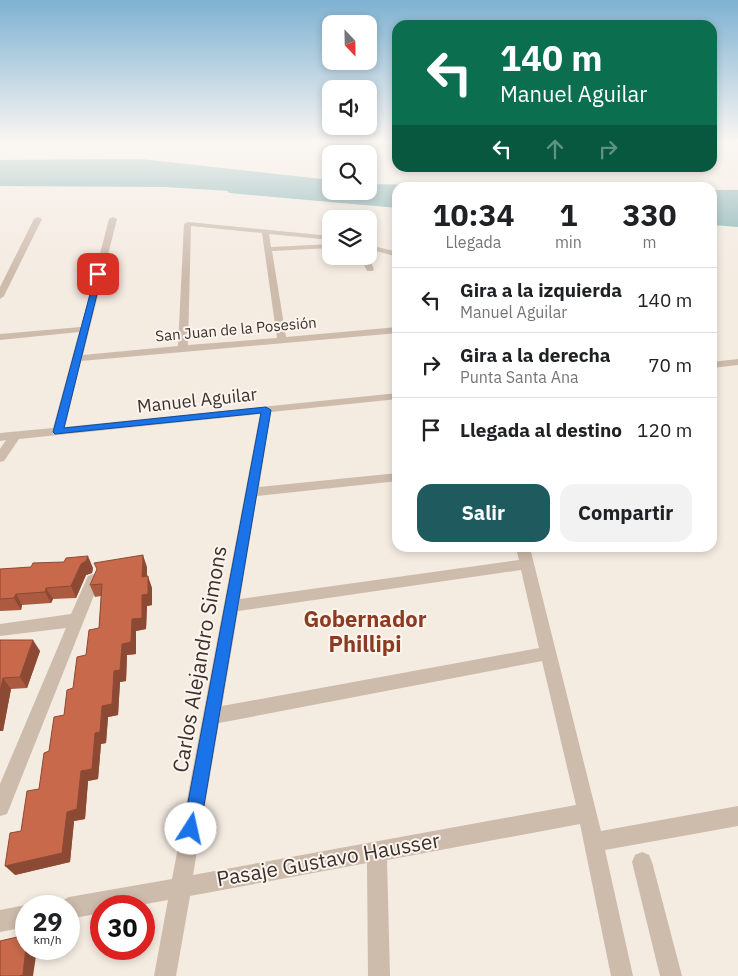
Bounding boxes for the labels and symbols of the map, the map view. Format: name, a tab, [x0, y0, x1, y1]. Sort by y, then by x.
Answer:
north arrow	[322, 15, 378, 70]
pin	[77, 253, 119, 295]
street label: San Juan de la Posesión	[155, 312, 317, 346]
street label: Manuel Aguilar	[136, 382, 259, 418]
street label: Carlos Alejandro Simons	[165, 543, 233, 775]
district label: Gobernador Phillipi	[303, 604, 427, 658]
position arrow	[164, 802, 216, 854]
street label: Pasaje Gustavo Hausser	[214, 826, 442, 892]
speed limit sign: 30	[90, 895, 155, 960]

